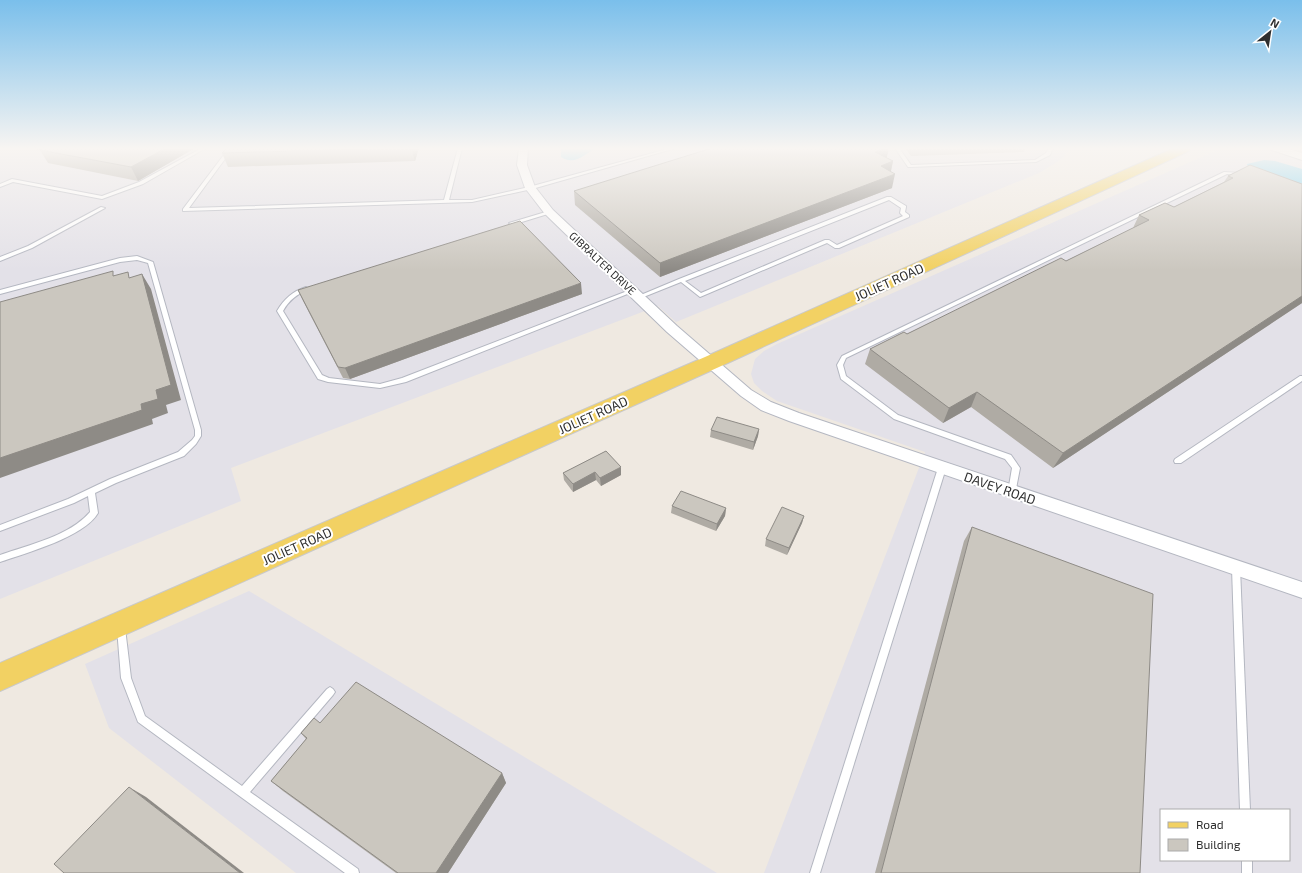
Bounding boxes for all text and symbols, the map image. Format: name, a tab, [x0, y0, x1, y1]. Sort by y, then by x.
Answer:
north arrow	[1250, 12, 1290, 52]
text: N	[1269, 15, 1282, 31]
street label: GIBRALTER DRIVE	[567, 229, 639, 297]
street label: JOLIET ROAD	[852, 260, 926, 304]
street label: JOLIET ROAD	[556, 393, 630, 437]
street label: DAVEY ROAD	[962, 468, 1038, 508]
street label: JOLIET ROAD	[260, 524, 334, 568]
legend	[1160, 809, 1290, 861]
text: Road	[1196, 817, 1224, 831]
text: Building	[1196, 837, 1241, 851]

